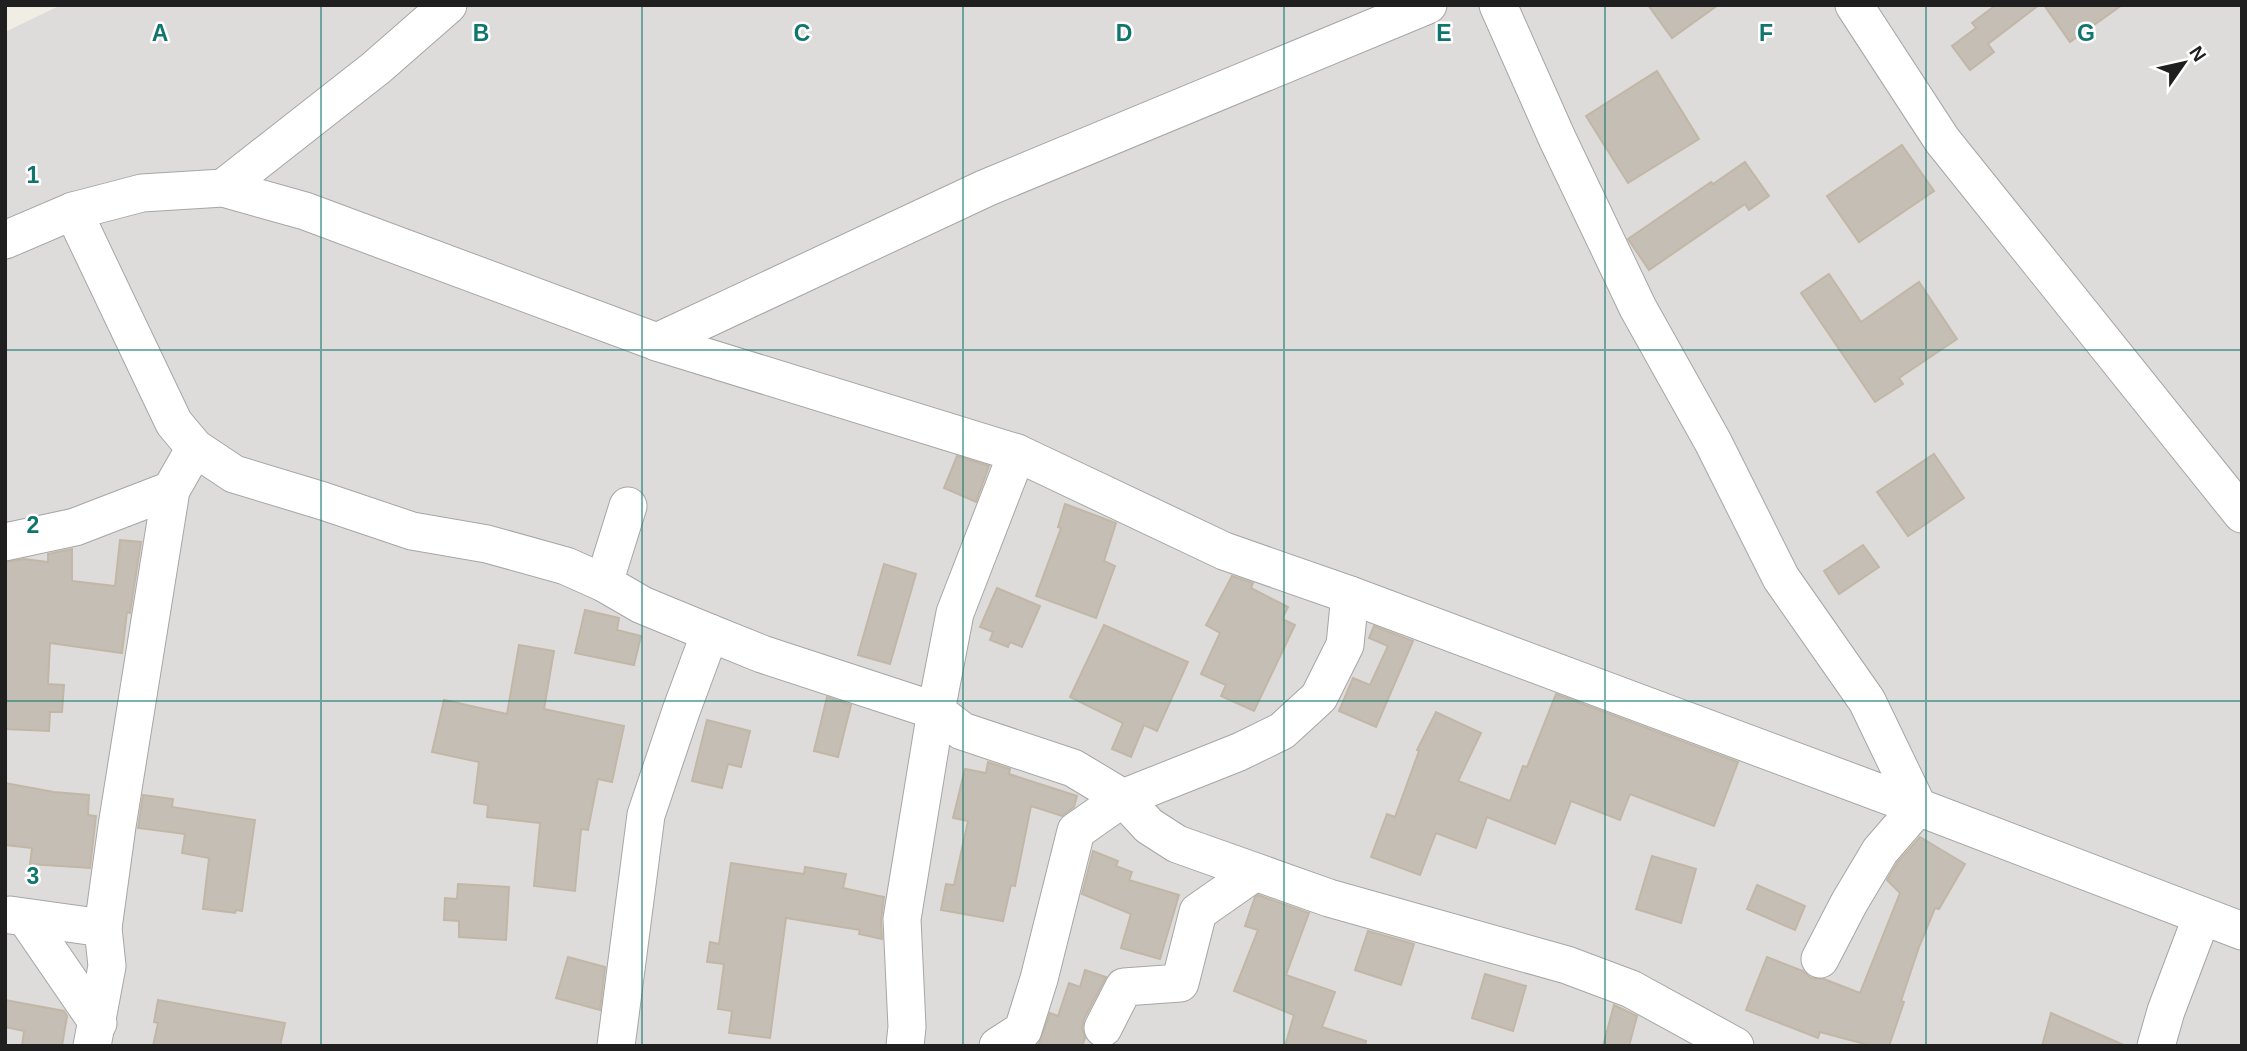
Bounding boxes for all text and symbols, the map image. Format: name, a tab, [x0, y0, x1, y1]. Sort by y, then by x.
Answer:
text: A	[152, 20, 168, 46]
text: B	[473, 20, 489, 46]
text: C	[794, 20, 810, 46]
text: D	[1116, 20, 1132, 46]
text: E	[1436, 20, 1452, 46]
text: F	[1759, 20, 1773, 46]
text: G	[2077, 20, 2095, 46]
north arrow	[2149, 28, 2219, 98]
text: N	[2185, 42, 2210, 65]
text: 1	[27, 162, 40, 188]
text: 2	[27, 512, 39, 538]
text: 3	[27, 863, 39, 889]

